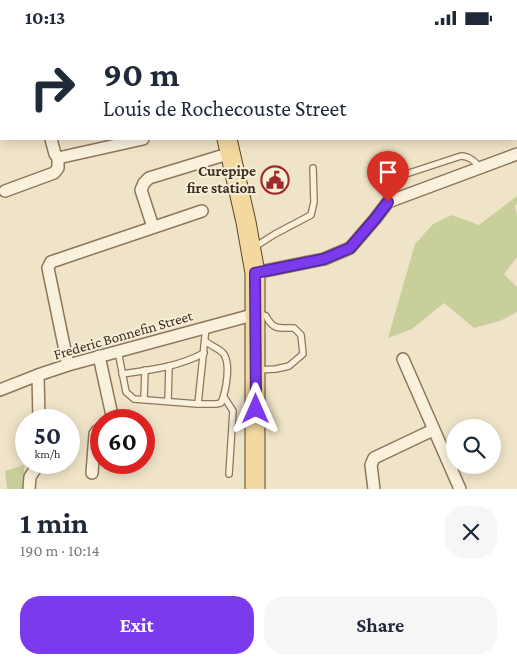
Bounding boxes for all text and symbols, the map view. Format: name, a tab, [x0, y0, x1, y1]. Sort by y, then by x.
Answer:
text: 10:13	[25, 7, 65, 28]
icon: right	[20, 55, 85, 120]
text: 90 m	[103, 55, 180, 94]
text: Louis de Rochecouste Street	[103, 96, 347, 121]
pin	[367, 151, 409, 202]
icon: arrive	[374, 158, 402, 186]
place label: Curepipe fire station	[187, 163, 256, 196]
public building icon: Curepipe fire station	[260, 165, 290, 195]
street label: Frederic Bonnefin Street	[52, 307, 195, 363]
position arrow	[229, 382, 281, 434]
speed limit sign: 60	[90, 409, 155, 474]
map controls	[446, 419, 501, 474]
button: search	[446, 419, 501, 474]
text: 50	[34, 422, 61, 449]
text: km/h	[35, 447, 60, 461]
text: 1 min	[20, 506, 88, 539]
button: close	[445, 506, 497, 558]
text: 190 m · 10:14	[20, 542, 100, 559]
button: Exit	[20, 596, 254, 654]
button: Share	[264, 596, 497, 654]

